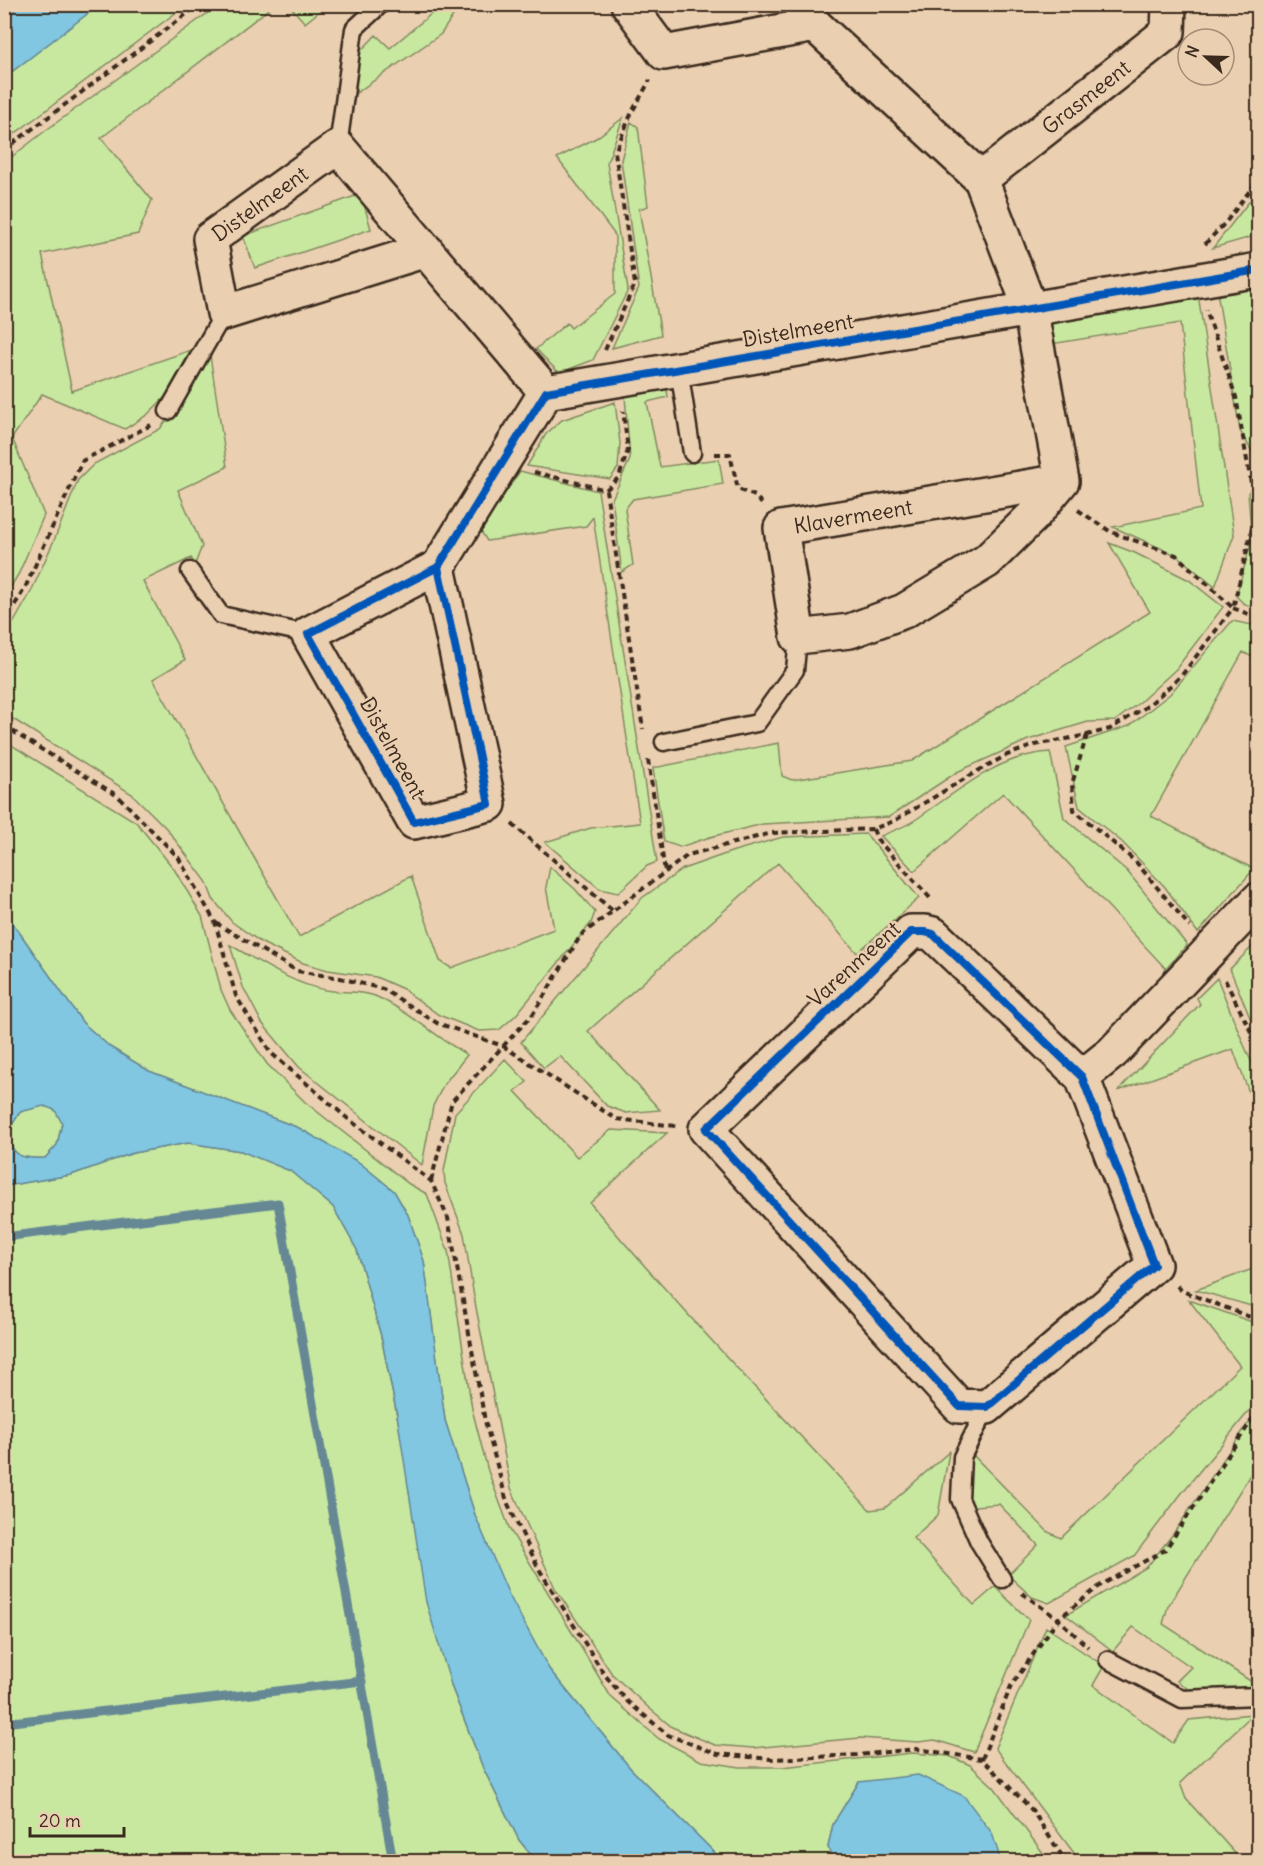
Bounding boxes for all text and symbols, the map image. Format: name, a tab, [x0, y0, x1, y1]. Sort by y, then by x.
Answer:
north arrow	[1176, 27, 1236, 87]
text: N	[1181, 43, 1203, 60]
street label: Grasmeent	[1036, 54, 1135, 140]
street label: Distelmeent	[206, 160, 313, 247]
street label: Distelmeent	[740, 307, 856, 353]
street label: Klavermeent	[792, 493, 914, 539]
street label: Distelmeent	[354, 692, 432, 804]
street label: Varenmeent	[802, 915, 906, 1013]
scale bar	[30, 1800, 124, 1838]
text: 20 m	[39, 1809, 81, 1832]

